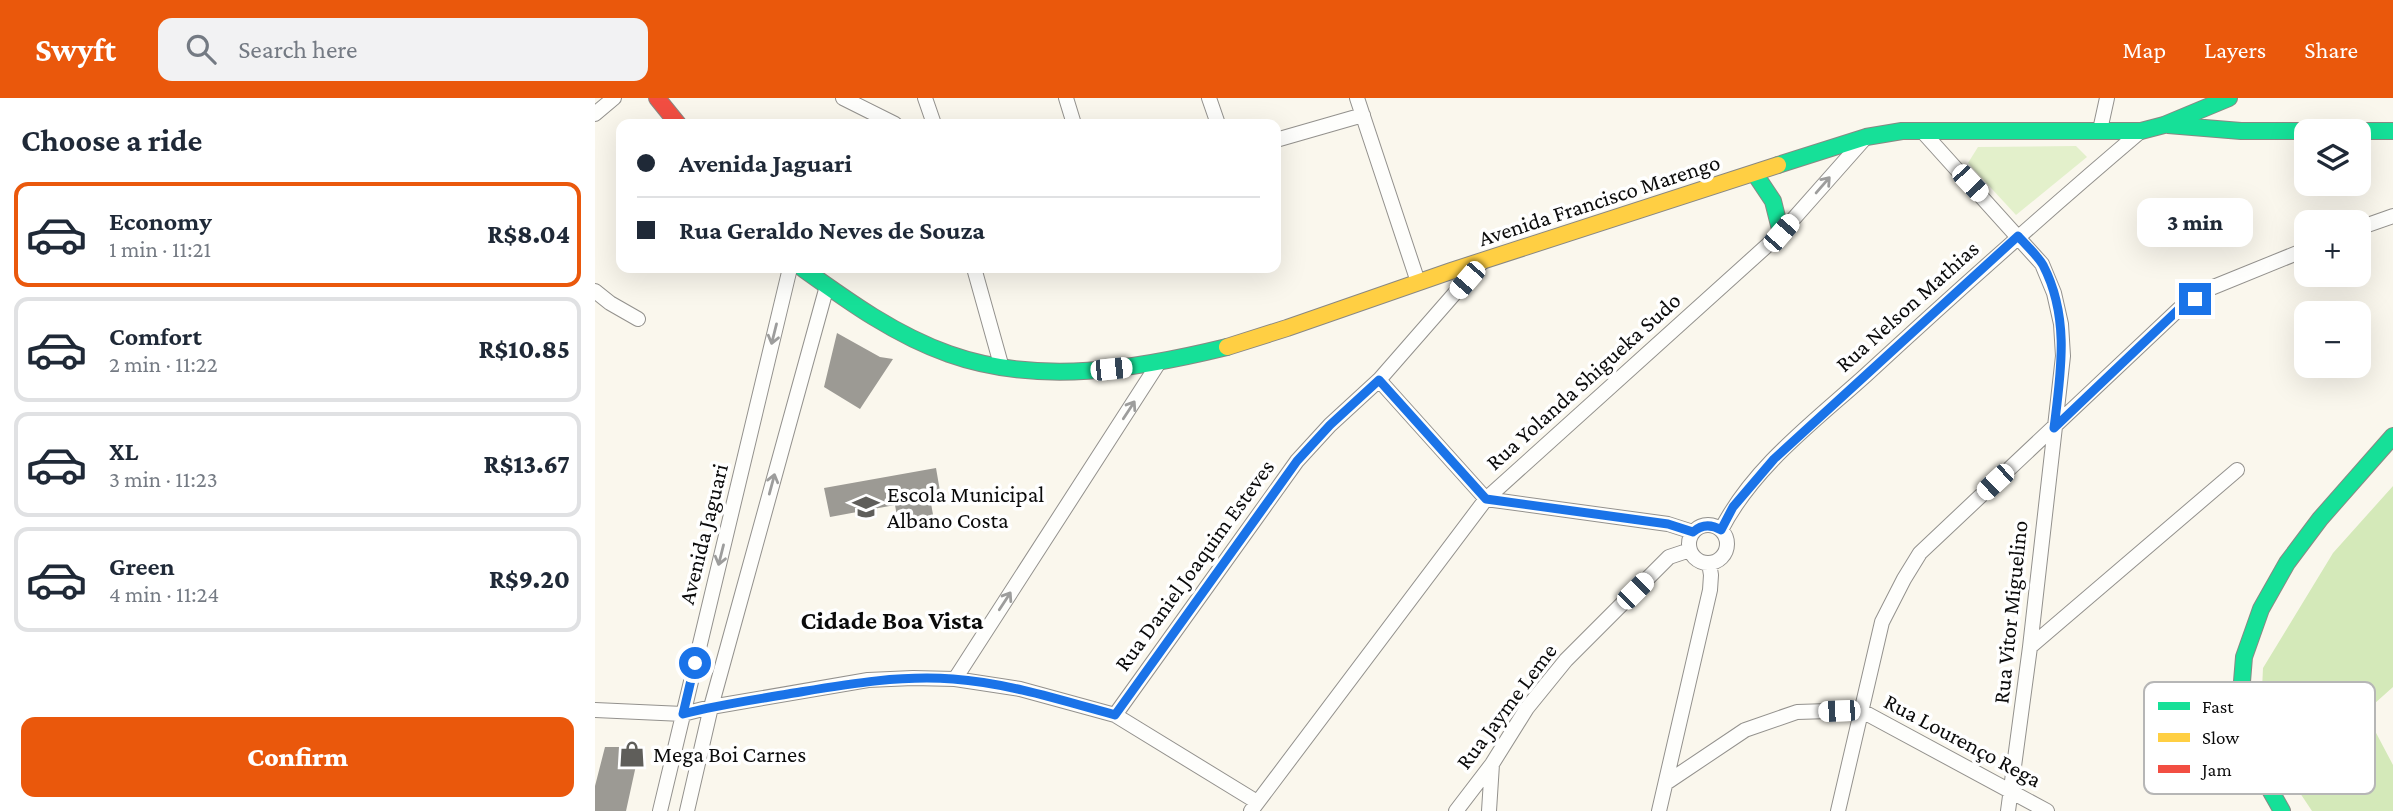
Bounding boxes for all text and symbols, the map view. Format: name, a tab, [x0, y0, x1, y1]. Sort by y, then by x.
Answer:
search box	[158, 18, 648, 81]
icon: search	[182, 30, 220, 68]
text: Swyft	[35, 31, 116, 68]
text: Search here	[238, 35, 357, 64]
text: Map	[2122, 36, 2166, 63]
text: Layers	[2204, 36, 2266, 63]
text: Share	[2304, 36, 2358, 63]
map controls	[2294, 119, 2371, 378]
button: layers	[2294, 119, 2371, 196]
text: Choose a ride	[21, 122, 202, 158]
text: Avenida Jaguari	[679, 149, 852, 178]
street label: Avenida Francisco Marengo	[1475, 149, 1723, 251]
car	[1948, 160, 1993, 206]
one-way arrow	[1815, 176, 1831, 194]
callout: 3 min	[2137, 198, 2253, 246]
icon: car	[25, 203, 88, 266]
text: Economy	[109, 207, 212, 236]
text: 3 min	[2167, 209, 2223, 235]
car	[1760, 210, 1803, 256]
button: +	[2294, 210, 2371, 287]
text: Rua Geraldo Neves de Souza	[679, 216, 985, 245]
text: R$8.04	[487, 220, 570, 249]
street label: Rua Nelson Mathias	[1830, 235, 1984, 377]
text: 1 min · 11:21	[109, 236, 211, 262]
car	[1446, 257, 1489, 303]
route end	[2179, 283, 2211, 315]
street label: Rua Yolanda Shigueka Sudo	[1480, 287, 1686, 475]
button: −	[2294, 301, 2371, 378]
icon: car	[25, 318, 88, 381]
text: Comfort	[109, 322, 202, 351]
one-way arrow	[767, 322, 780, 345]
text: R$10.85	[478, 335, 570, 364]
text: 2 min · 11:22	[109, 351, 218, 377]
car	[1090, 356, 1133, 382]
one-way arrow	[1122, 400, 1136, 420]
icon: car	[25, 433, 88, 496]
text: XL	[109, 437, 138, 466]
text: R$13.67	[484, 450, 570, 479]
street label: Rua Daniel Joaquim Esteves	[1109, 454, 1279, 676]
car	[1973, 460, 2018, 504]
street label: Avenida Jaguari	[673, 461, 733, 607]
text: 3 min · 11:23	[109, 466, 218, 492]
one-way arrow	[767, 473, 780, 495]
place label: Escola Municipal Albano Costa	[887, 481, 1044, 533]
school or university icon: Escola Municipal Albano Costa	[851, 492, 881, 522]
street label: Rua Vitor Miguelino	[1987, 519, 2033, 705]
one-way arrow	[714, 543, 727, 566]
icon: car	[25, 548, 88, 611]
text: Green	[109, 552, 175, 581]
text: R$9.20	[489, 565, 570, 594]
car	[1613, 569, 1658, 613]
text: 4 min · 11:24	[109, 581, 219, 607]
one-way arrow	[998, 592, 1013, 611]
district label: Cidade Boa Vista	[800, 606, 984, 635]
street label: Rua Jayme Leme	[1450, 638, 1562, 774]
route start	[679, 647, 711, 679]
legend	[2144, 682, 2375, 794]
street label: Rua Lourenço Rega	[1880, 688, 2046, 793]
text: Fast	[2202, 696, 2234, 717]
car	[1818, 700, 1861, 722]
button: Confirm	[21, 717, 574, 797]
text: Slow	[2202, 727, 2239, 748]
shop icon: Mega Boi Carnes	[617, 739, 647, 769]
place label: Mega Boi Carnes	[653, 741, 806, 767]
text: Jam	[2200, 759, 2232, 780]

